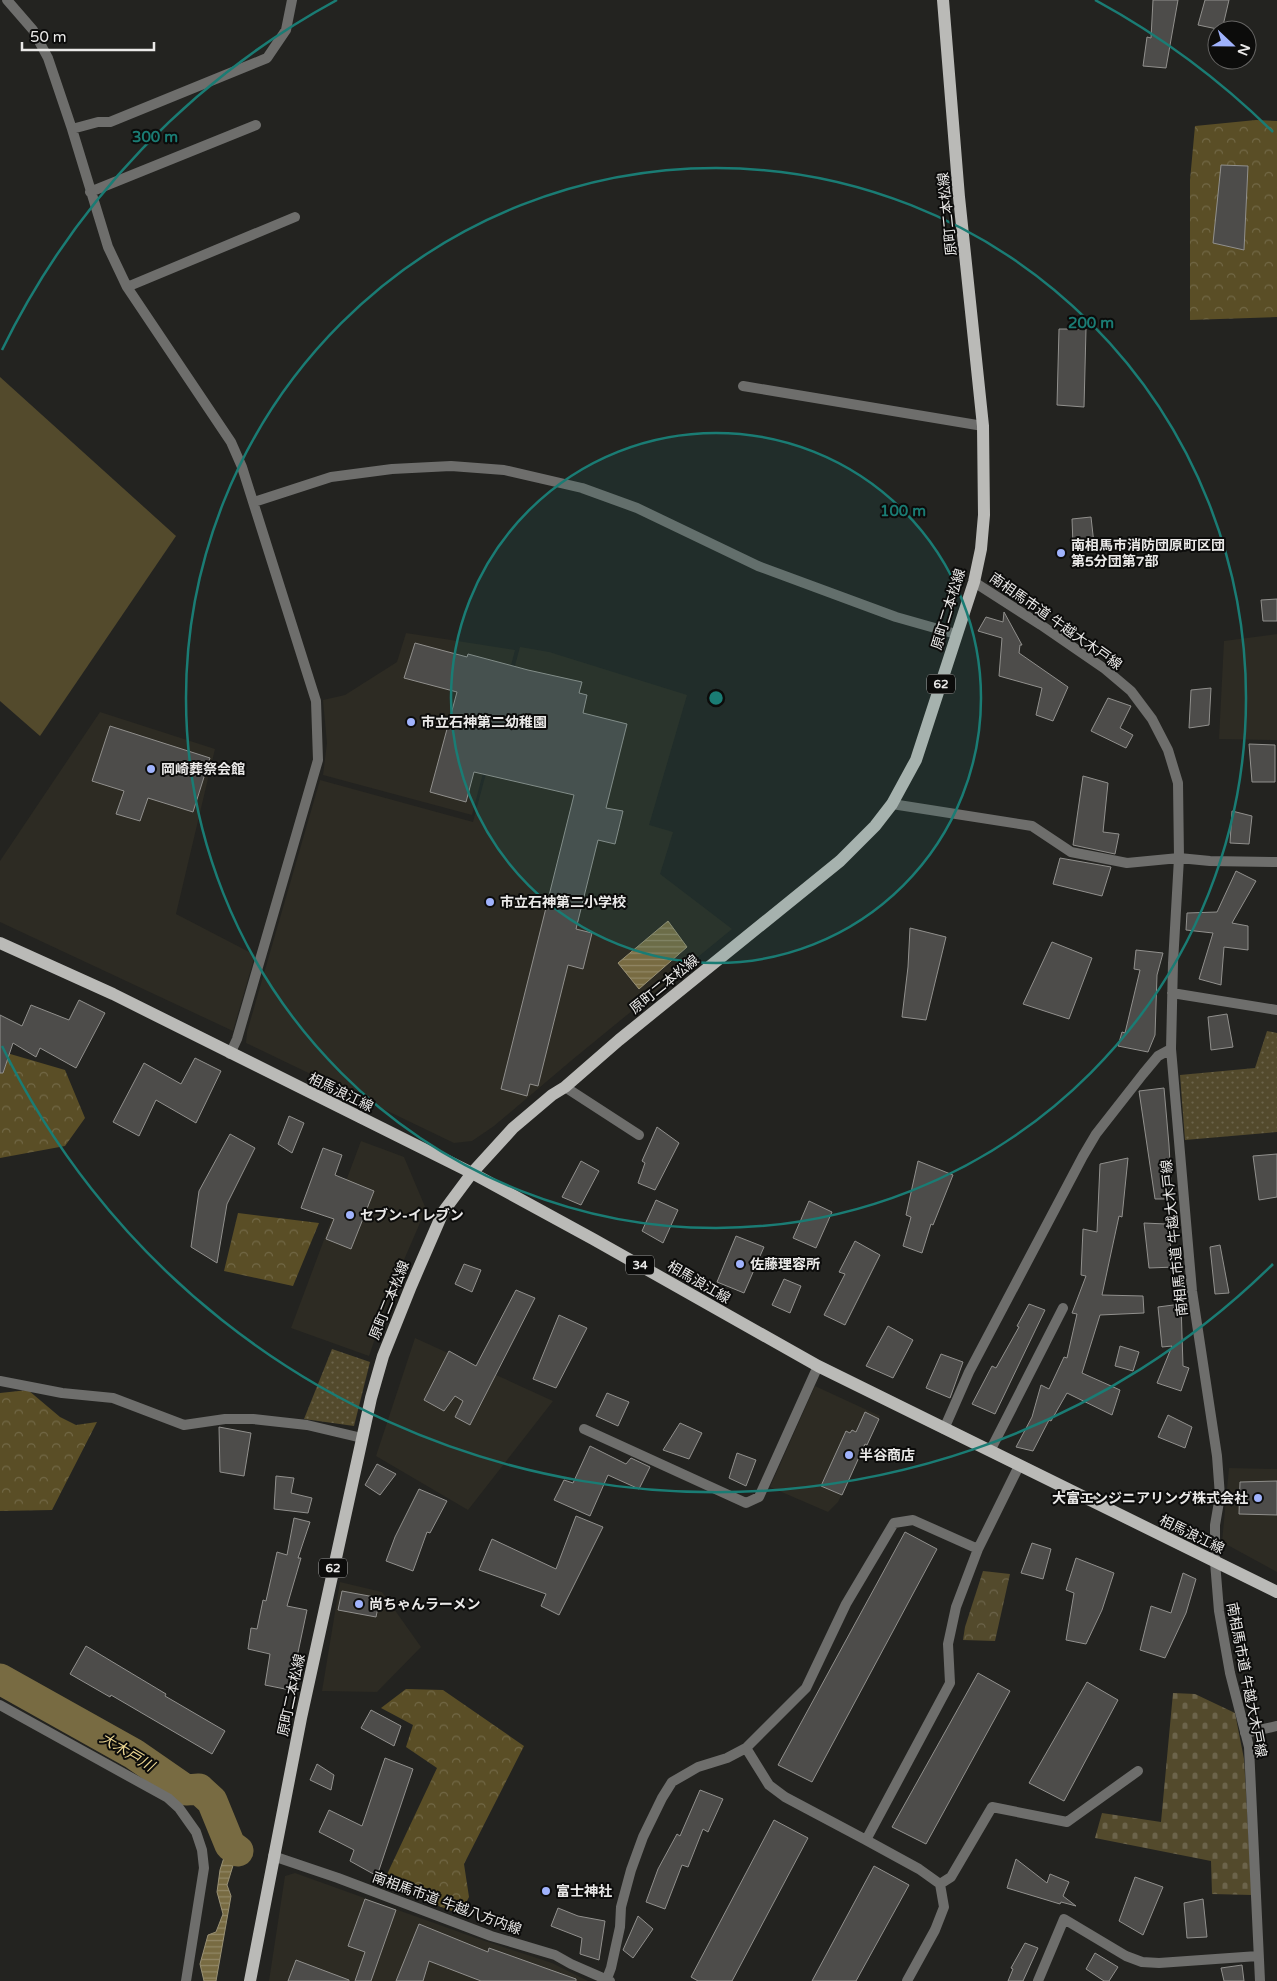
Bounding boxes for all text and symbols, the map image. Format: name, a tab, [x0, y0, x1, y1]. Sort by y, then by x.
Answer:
scale bar	[22, 20, 155, 52]
north arrow	[1207, 20, 1257, 70]
text: 50 m	[30, 28, 67, 46]
text: N	[1234, 41, 1254, 58]
text: 300 m	[132, 128, 178, 146]
street label: 原町二本松線	[935, 171, 960, 257]
text: 200 m	[1068, 314, 1114, 332]
text: 100 m	[880, 502, 926, 520]
place label: 南相馬市消防団原町区団 第5分団第7部	[1071, 537, 1225, 570]
marker: 南相馬市消防団原町区団 第5分団第7部	[1055, 547, 1067, 559]
street label: 原町二本松線	[928, 566, 969, 652]
street label: 南相馬市道 牛越大木戸線	[986, 569, 1125, 674]
road number: 62	[927, 674, 955, 694]
centre of rings	[707, 689, 725, 707]
place label: 市立石神第二幼稚園	[421, 714, 547, 731]
marker: 市立石神第二幼稚園	[405, 716, 417, 728]
place label: 岡崎葬祭会館	[161, 761, 245, 778]
marker: 岡崎葬祭会館	[145, 763, 157, 775]
place label: 市立石神第二小学校	[500, 894, 626, 911]
marker: 市立石神第二小学校	[484, 896, 496, 908]
street label: 原町二本松線	[626, 951, 702, 1017]
street label: 相馬浪江線	[306, 1069, 376, 1115]
street label: 南相馬市道 牛越大木戸線	[1158, 1159, 1191, 1317]
place label: セブン-イレブン	[360, 1207, 464, 1224]
marker: セブン-イレブン	[344, 1209, 356, 1221]
road number: 34	[626, 1256, 654, 1274]
place label: 佐藤理容所	[750, 1256, 820, 1273]
street label: 原町二本松線	[366, 1258, 413, 1342]
street label: 相馬浪江線	[664, 1258, 733, 1307]
marker: 佐藤理容所	[734, 1258, 746, 1270]
place label: 半谷商店	[859, 1447, 915, 1464]
marker: 半谷商店	[843, 1449, 855, 1461]
place label: 大富エンジニアリング株式会社	[1052, 1490, 1248, 1507]
marker: 大富エンジニアリング株式会社	[1252, 1492, 1264, 1504]
street label: 相馬浪江線	[1157, 1511, 1227, 1557]
road number: 62	[319, 1559, 347, 1578]
place label: 尚ちゃんラーメン	[369, 1596, 480, 1613]
marker: 尚ちゃんラーメン	[353, 1598, 365, 1610]
street label: 南相馬市道 牛越大木戸線	[1223, 1601, 1270, 1759]
street label: 原町二本松線	[274, 1652, 309, 1738]
water label: 大木戸川	[97, 1729, 159, 1776]
street label: 南相馬市道 牛越八方内線	[370, 1869, 524, 1938]
place label: 富士神社	[556, 1883, 612, 1900]
marker: 富士神社	[540, 1885, 552, 1897]

